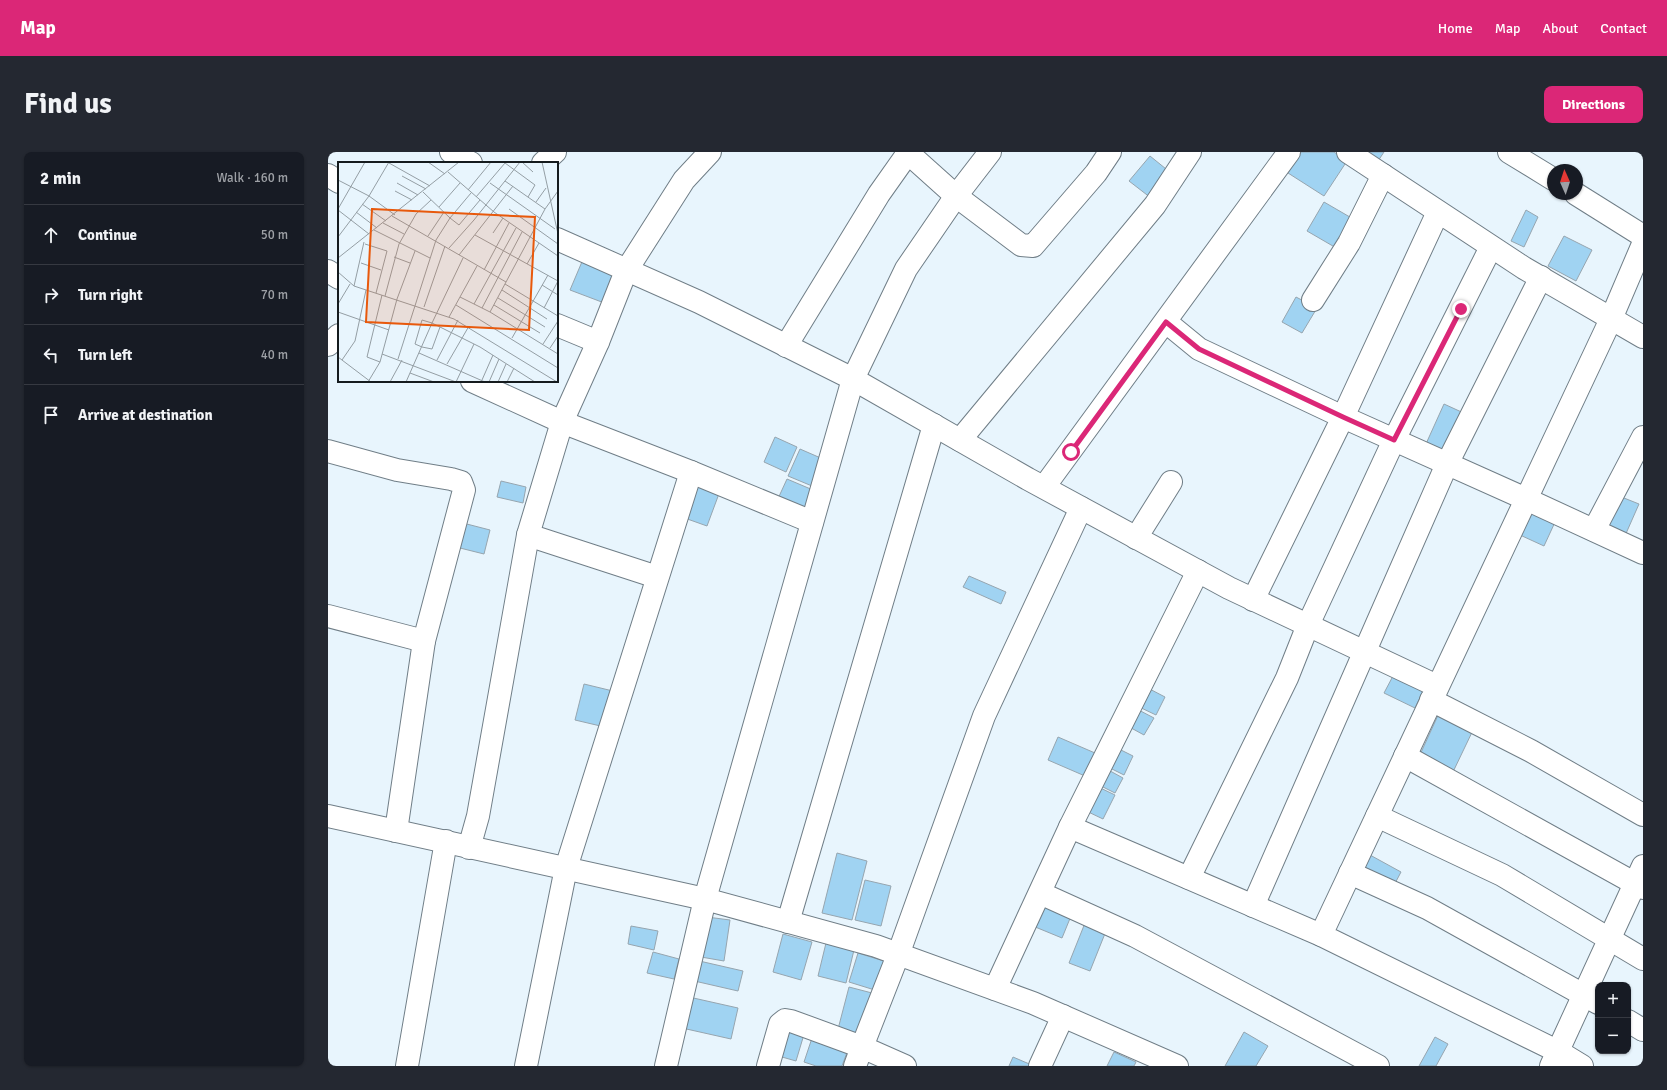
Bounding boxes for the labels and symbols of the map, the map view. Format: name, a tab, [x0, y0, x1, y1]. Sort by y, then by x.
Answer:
inset map	[338, 162, 558, 382]
north arrow	[1547, 164, 1583, 200]
route end	[1452, 300, 1470, 318]
route start	[1062, 443, 1080, 461]

